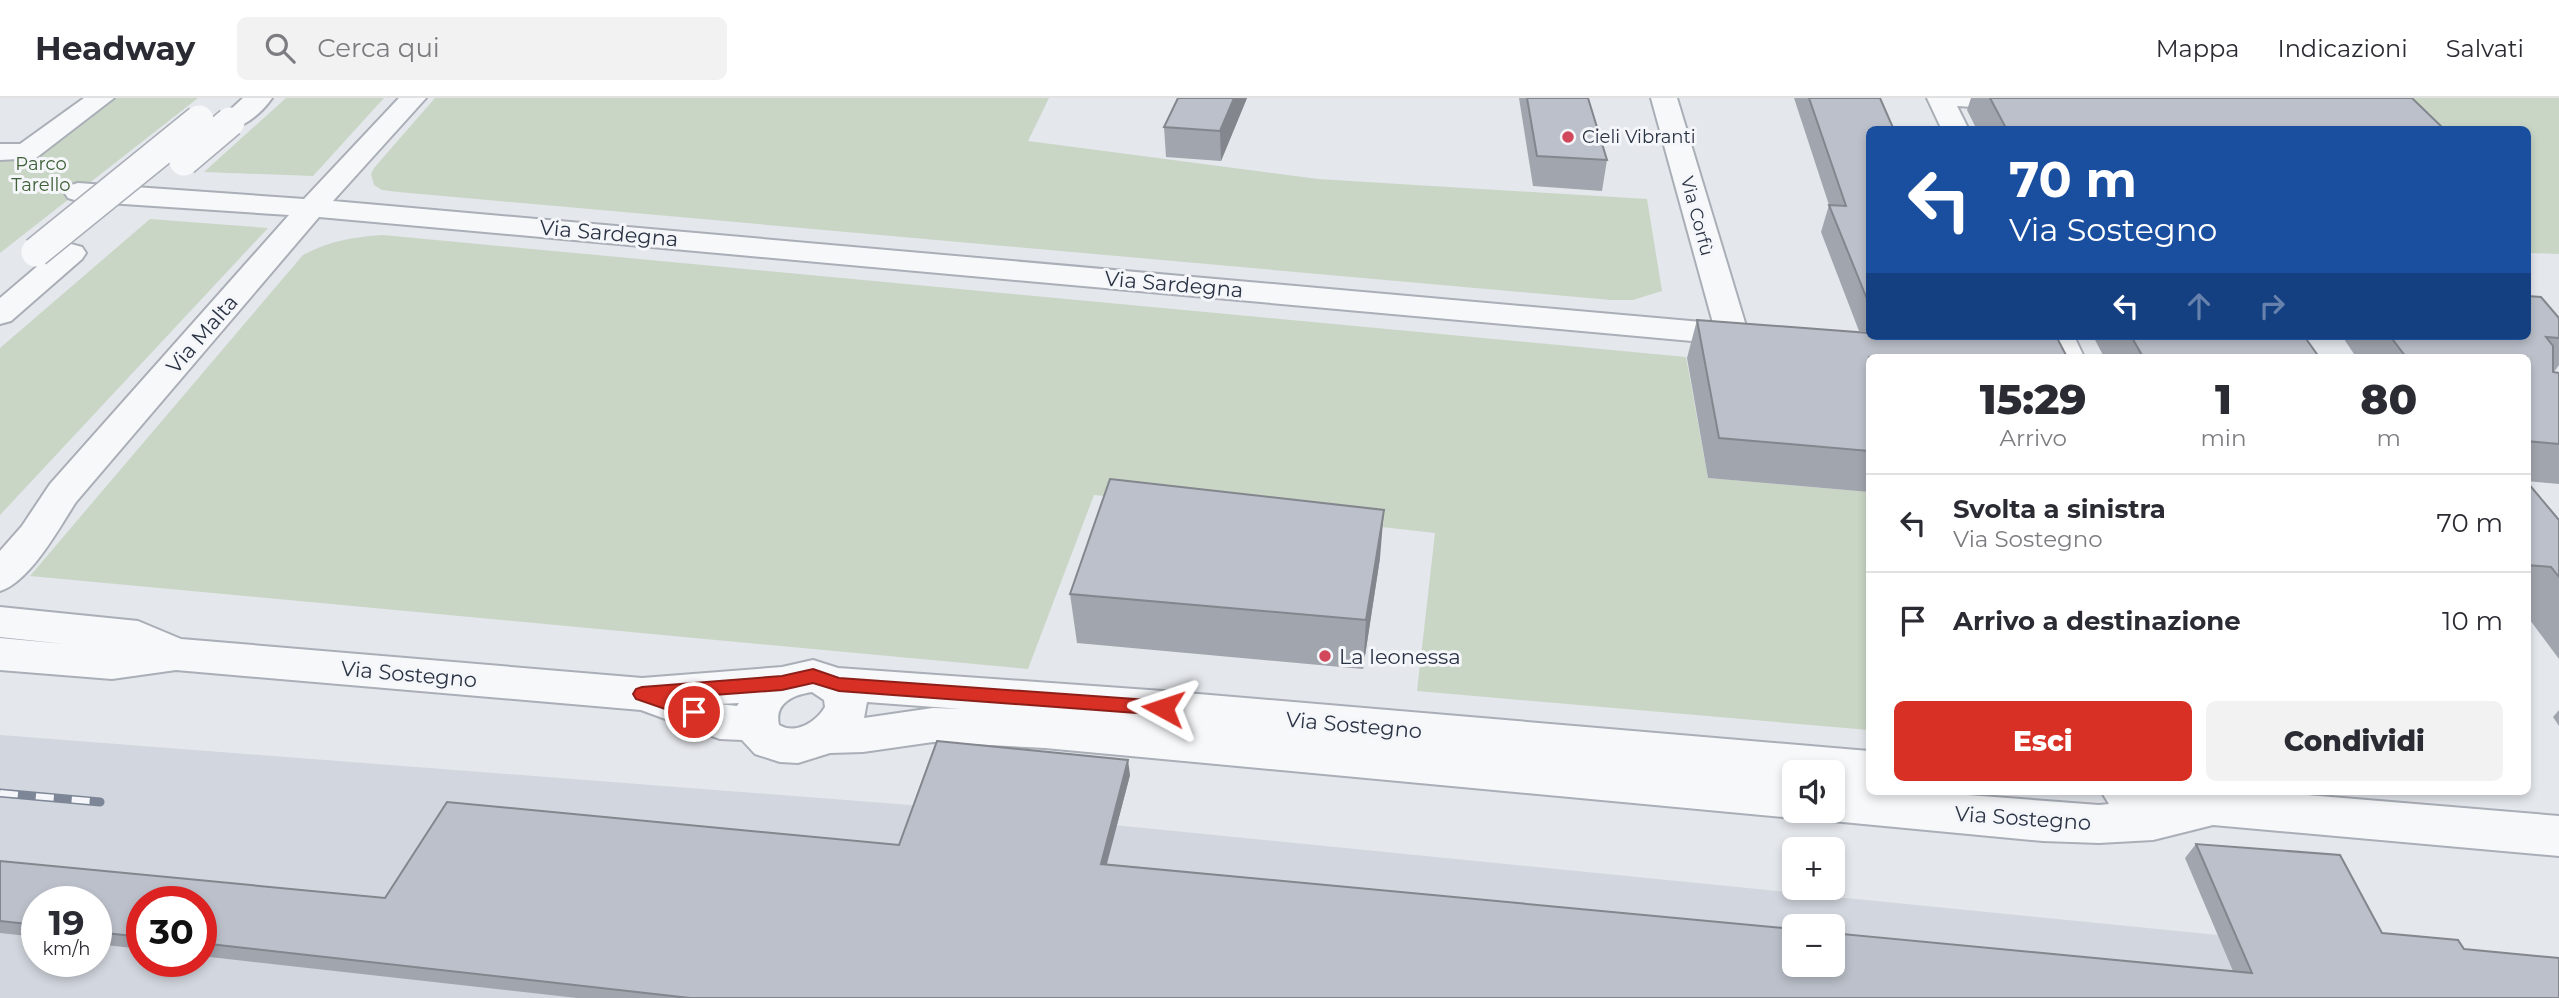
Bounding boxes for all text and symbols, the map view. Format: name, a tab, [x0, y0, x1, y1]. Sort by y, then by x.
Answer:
search box	[237, 17, 727, 80]
text: Headway	[35, 28, 195, 68]
icon: search	[261, 29, 299, 67]
text: Cerca qui	[317, 32, 440, 64]
text: Mappa	[2156, 34, 2239, 63]
text: Indicazioni	[2277, 34, 2408, 63]
text: Salvati	[2446, 34, 2524, 63]
place label: Cieli Vibranti	[1582, 126, 1696, 148]
marker: Cieli Vibranti	[1560, 129, 1576, 145]
text: 70 m	[2009, 150, 2137, 209]
park label: Parco Tarello	[11, 153, 71, 196]
icon: left	[1894, 154, 1985, 245]
street label: Via Corfù	[1676, 174, 1718, 258]
text: Via Sostegno	[2009, 210, 2217, 249]
street label: Via Sardegna	[539, 214, 679, 252]
street label: Via Sardegna	[1104, 265, 1244, 303]
icon: left	[2107, 287, 2145, 325]
icon: ahead	[2180, 287, 2218, 325]
icon: right	[2253, 287, 2291, 325]
street label: Via Malta	[161, 289, 243, 379]
text: 15:29	[1980, 373, 2087, 425]
text: 1	[2215, 373, 2232, 425]
text: 80	[2360, 373, 2417, 425]
text: Arrivo	[2000, 424, 2067, 452]
text: min	[2200, 424, 2247, 452]
text: m	[2377, 424, 2401, 452]
text: Svolta a sinistra	[1953, 493, 2166, 525]
icon: left	[1894, 504, 1932, 542]
text: 70 m	[2437, 507, 2503, 539]
text: Via Sostegno	[1953, 525, 2103, 553]
icon: arrive	[1894, 602, 1932, 640]
text: Arrivo a destinazione	[1953, 605, 2241, 637]
text: 10 m	[2442, 605, 2503, 637]
place label: La leonessa	[1339, 644, 1461, 669]
marker: La leonessa	[1317, 648, 1333, 664]
street label: Via Sostegno	[340, 656, 478, 692]
position arrow	[1126, 671, 1200, 745]
pin	[664, 682, 724, 742]
icon: arrive	[675, 693, 713, 731]
button: Esci	[1894, 701, 2192, 781]
button: Condividi	[2206, 701, 2503, 781]
street label: Via Sostegno	[1285, 707, 1423, 743]
map controls	[1782, 760, 1845, 977]
button: sound	[1782, 760, 1845, 823]
street label: Via Sostegno	[1954, 801, 2092, 835]
button: +	[1782, 837, 1845, 900]
speed limit sign: 30	[126, 886, 217, 977]
text: 19	[48, 901, 85, 944]
button: −	[1782, 914, 1845, 977]
text: km/h	[42, 938, 91, 960]

